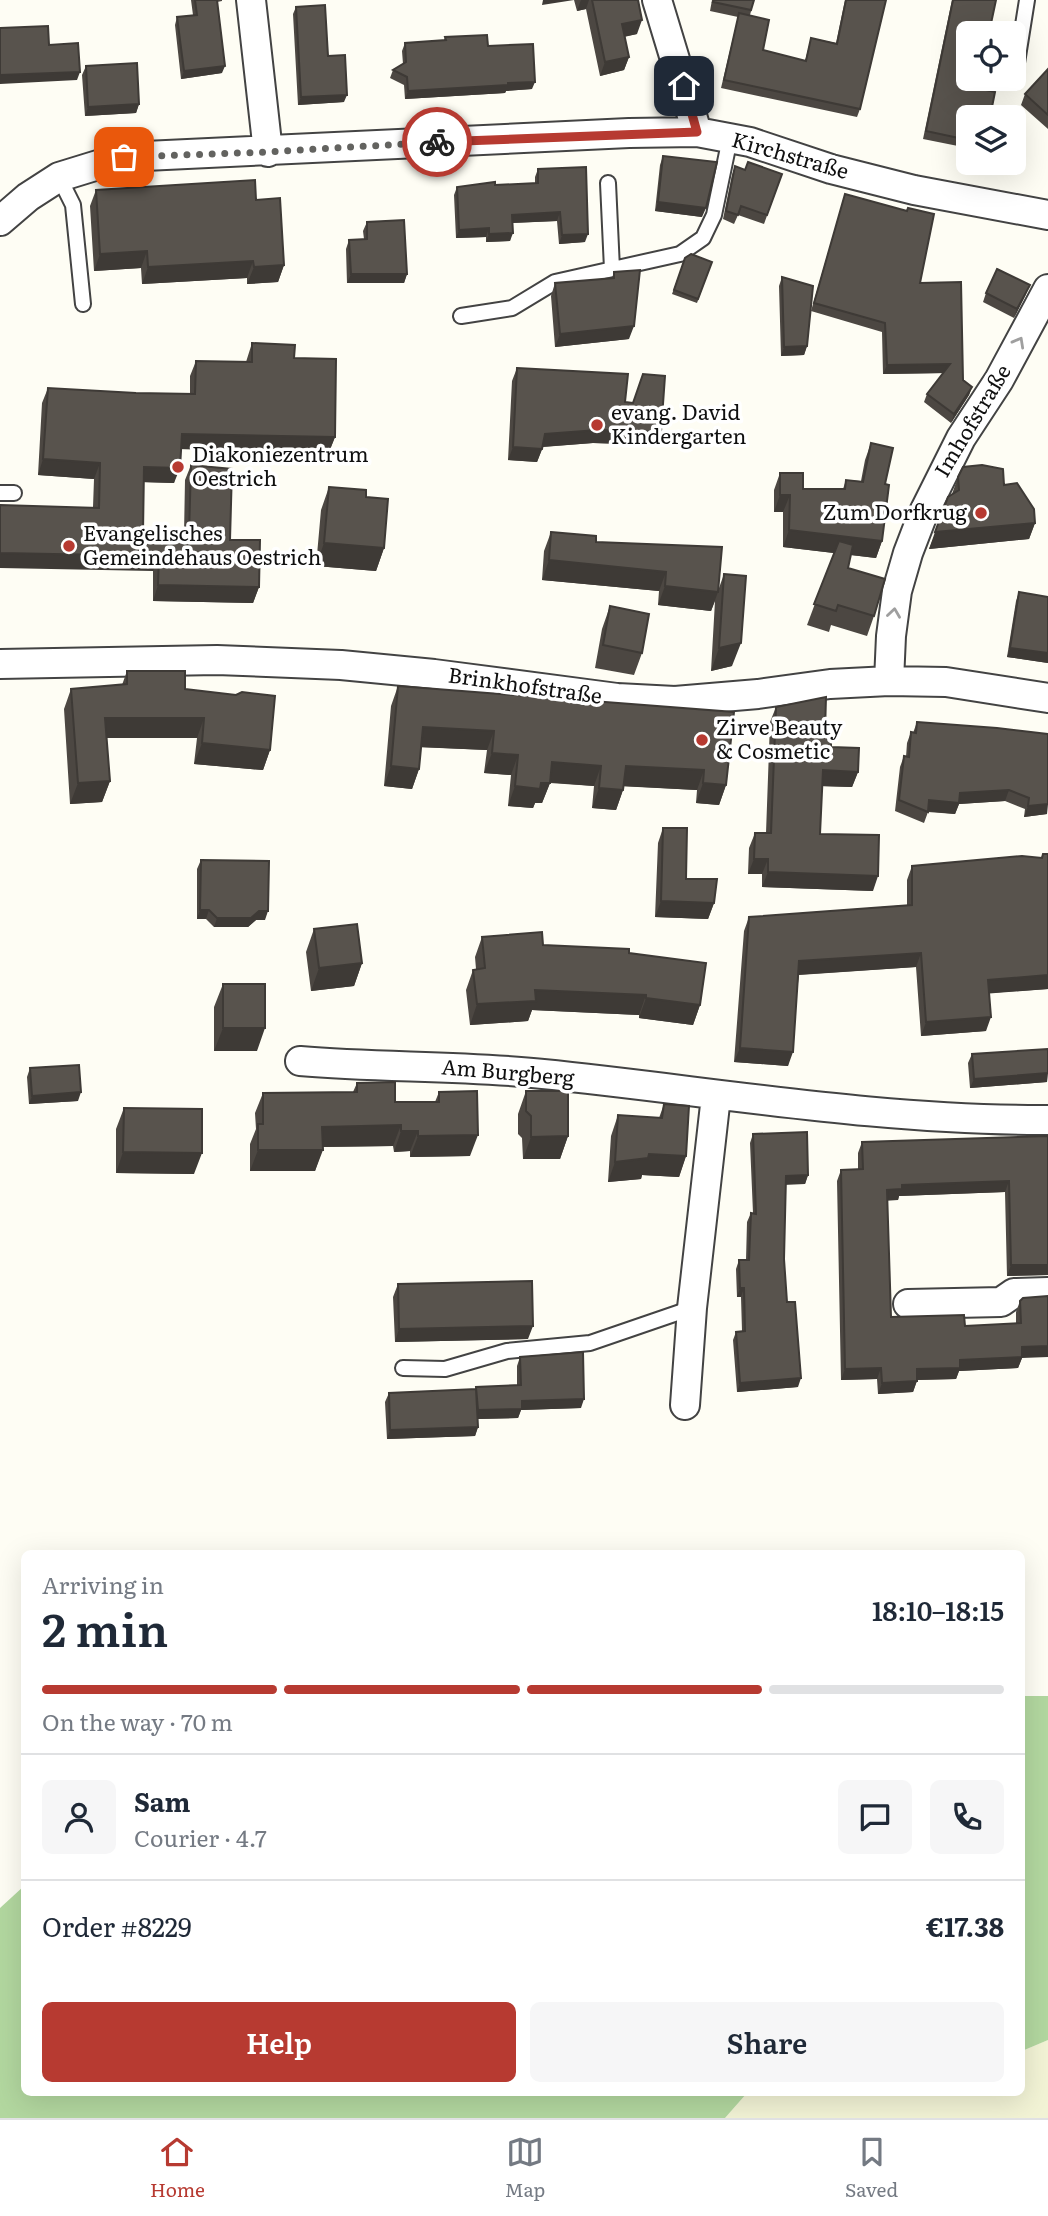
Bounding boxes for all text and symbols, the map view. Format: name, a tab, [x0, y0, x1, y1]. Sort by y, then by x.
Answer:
map controls	[956, 21, 1026, 175]
button: locate	[956, 21, 1026, 91]
pin	[654, 56, 714, 116]
icon: home	[665, 67, 703, 105]
button: layers	[956, 105, 1026, 175]
courier	[402, 107, 472, 177]
street label: Kirchstraße	[729, 122, 853, 185]
icon: bike	[418, 123, 456, 161]
pin	[94, 127, 154, 187]
icon: bag	[105, 138, 143, 176]
one-way arrow	[1011, 337, 1024, 350]
street label: Imhofstraße	[925, 357, 1017, 482]
place label: evang. David Kindergarten	[611, 395, 746, 450]
marker: evang. David Kindergarten	[589, 417, 605, 433]
place label: Diakoniezentrum Oestrich	[192, 437, 369, 492]
marker: Diakoniezentrum Oestrich	[170, 459, 186, 475]
place label: Zum Dorfkrug	[823, 495, 967, 526]
marker: Zum Dorfkrug	[973, 505, 989, 521]
place label: Evangelisches Gemeindehaus Oestrich	[83, 516, 321, 571]
marker: Evangelisches Gemeindehaus Oestrich	[61, 538, 77, 554]
one-way arrow	[886, 608, 901, 619]
street label: Brinkhofstraße	[446, 657, 604, 710]
place label: Zirve Beauty & Cosmetic	[716, 710, 843, 765]
marker: Zirve Beauty & Cosmetic	[694, 732, 710, 748]
street label: Am Burgberg	[441, 1049, 576, 1092]
text: Arriving in	[42, 1567, 164, 1601]
text: 18:10–18:15	[872, 1590, 1004, 1629]
text: 2 min	[42, 1593, 168, 1661]
text: On the way · 70 m	[42, 1704, 233, 1738]
button: person	[42, 1780, 116, 1854]
button: chat	[838, 1780, 912, 1854]
button: phone	[930, 1780, 1004, 1854]
text: Sam	[134, 1781, 190, 1820]
text: Courier · 4.7	[134, 1820, 267, 1854]
text: Order #8229	[42, 1906, 192, 1945]
text: €17.38	[926, 1906, 1004, 1945]
button: Help	[42, 2002, 516, 2082]
button: Share	[530, 2002, 1004, 2082]
tab: Home	[150, 2133, 205, 2203]
tab: Map	[505, 2133, 545, 2203]
tab: Saved	[845, 2133, 898, 2203]

